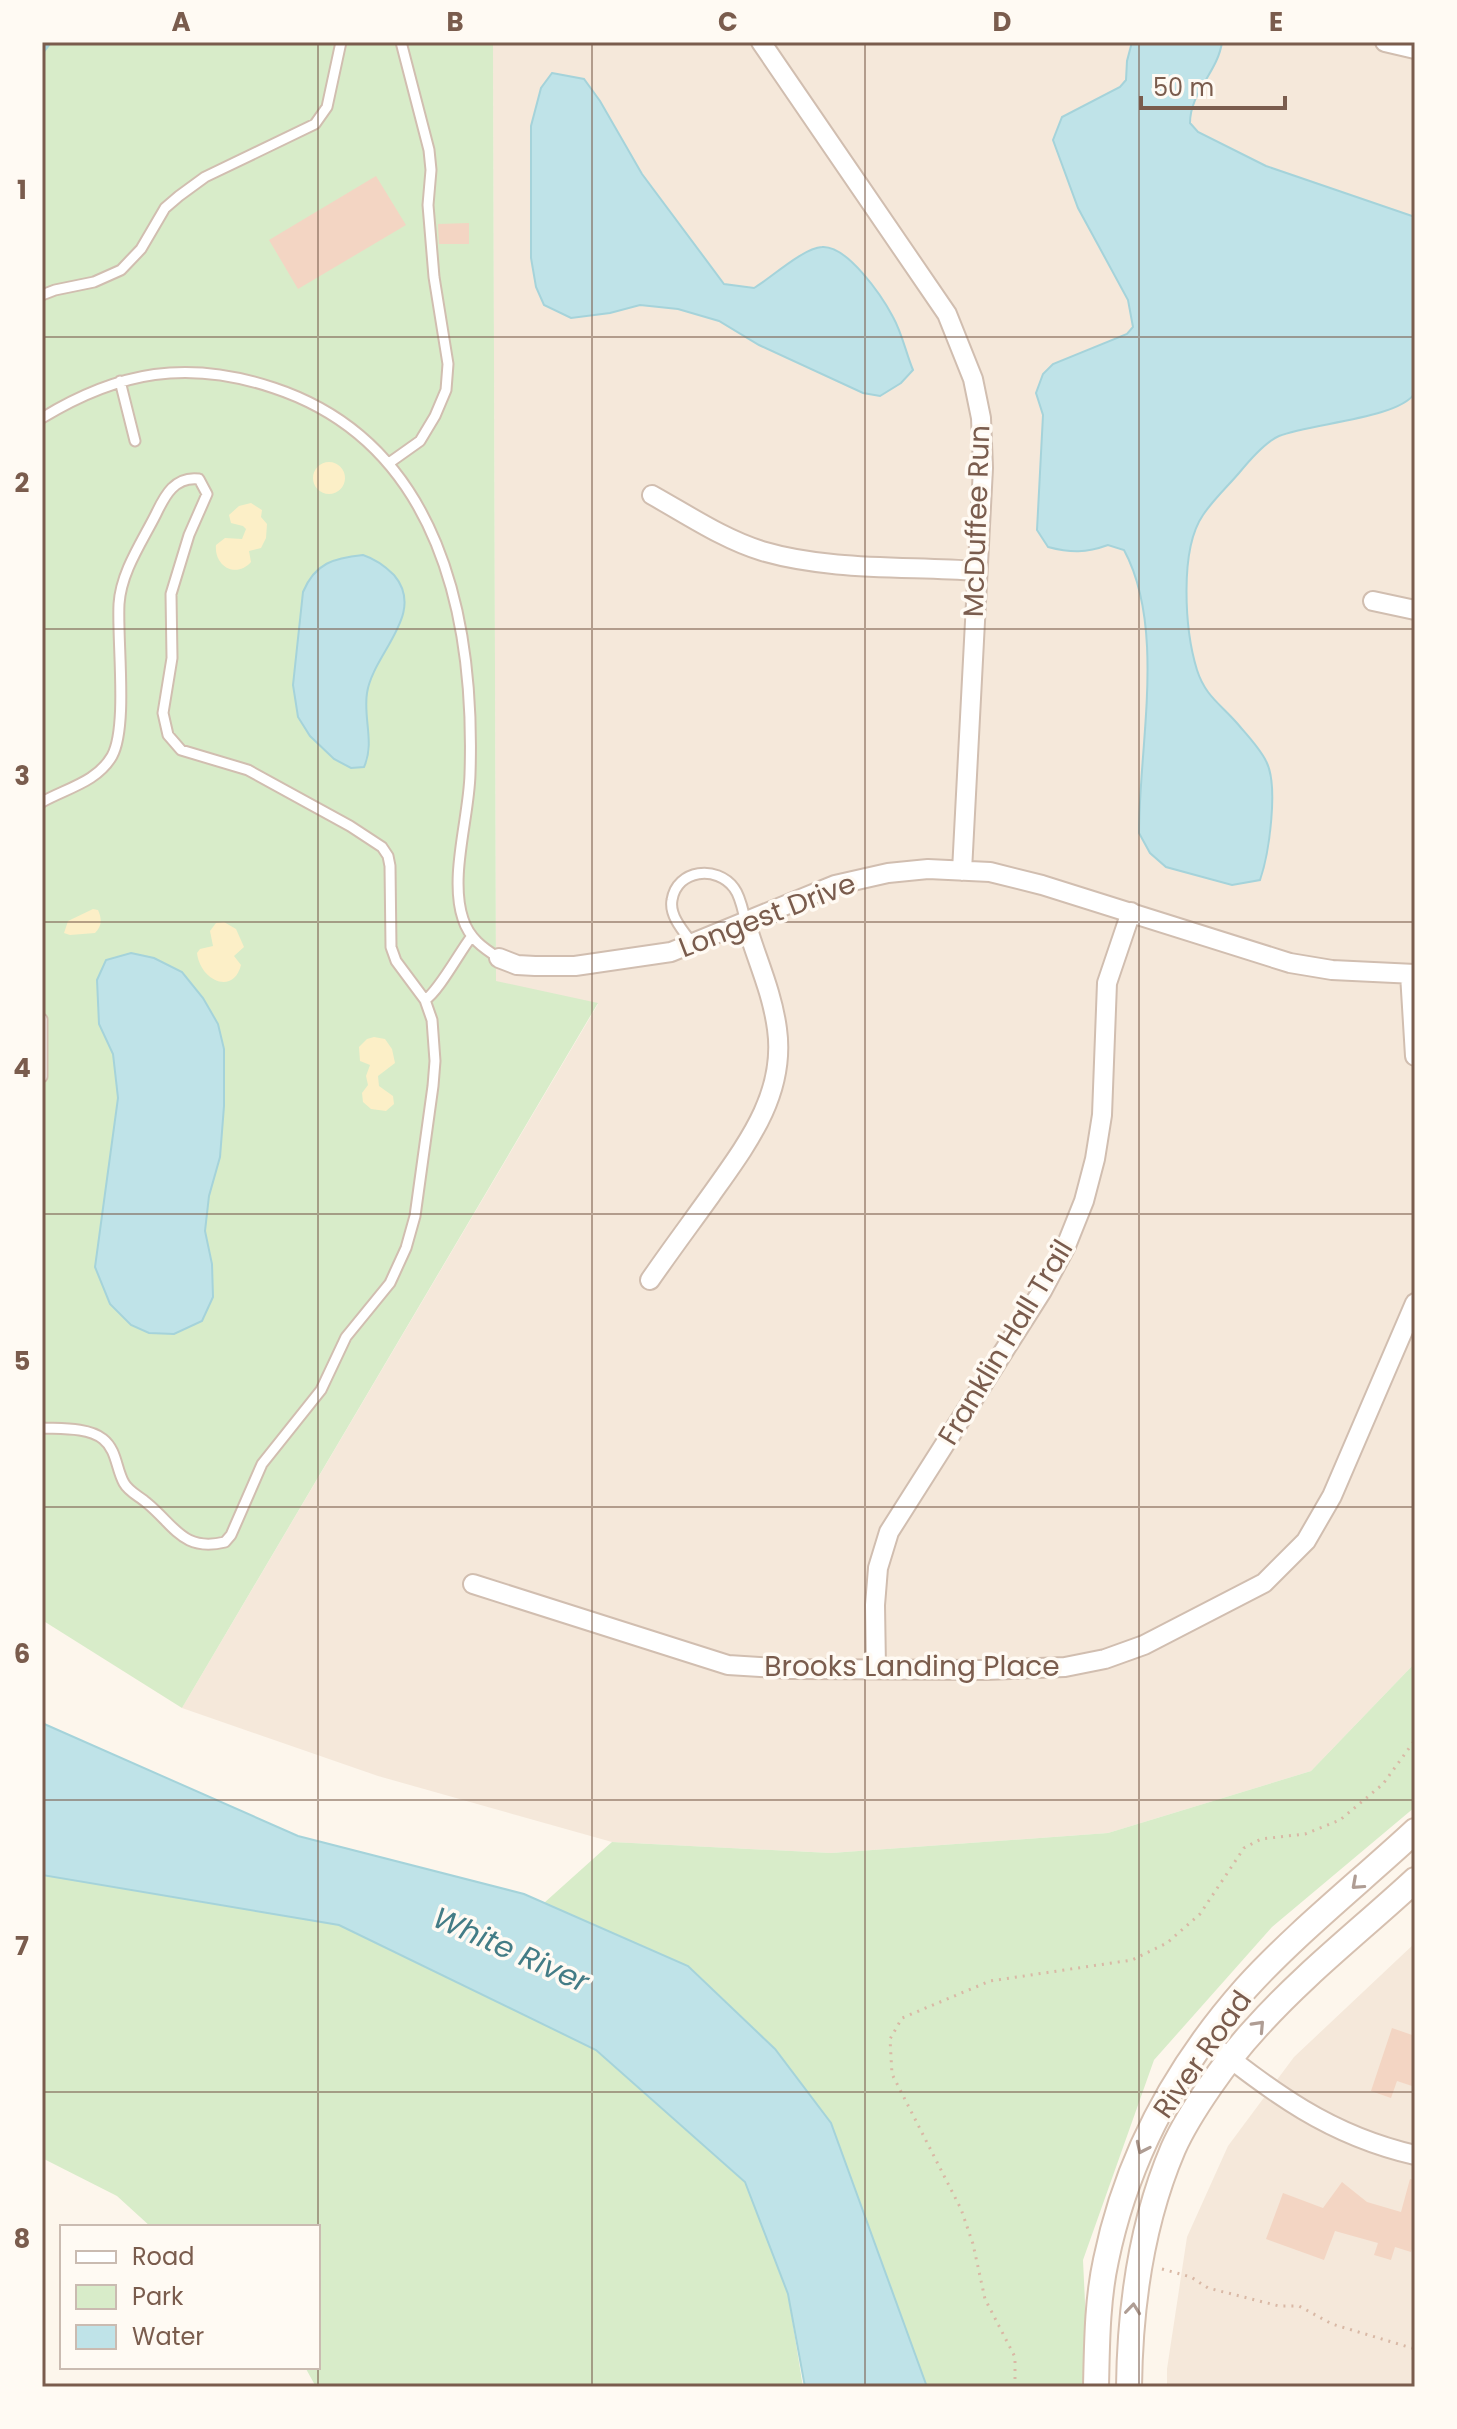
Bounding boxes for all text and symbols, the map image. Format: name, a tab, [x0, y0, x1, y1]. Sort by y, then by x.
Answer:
text: A	[171, 4, 191, 40]
text: B	[446, 4, 464, 40]
text: C	[718, 4, 738, 40]
text: D	[993, 4, 1012, 40]
text: E	[1269, 4, 1283, 40]
scale bar	[1141, 60, 1285, 110]
text: 50 m	[1153, 71, 1214, 104]
text: 1	[17, 172, 27, 208]
street label: McDuffee Run	[954, 424, 999, 618]
text: 2	[15, 465, 30, 501]
text: 3	[14, 758, 30, 794]
street label: Longest Drive	[673, 864, 861, 967]
text: 4	[13, 1050, 31, 1086]
street label: Franklin Hall Trail	[929, 1232, 1082, 1452]
text: 5	[14, 1343, 30, 1379]
text: 6	[14, 1636, 30, 1672]
street label: Brooks Landing Place	[764, 1647, 1060, 1686]
one-way arrow	[1352, 1874, 1367, 1889]
water label: White River	[426, 1896, 597, 2003]
text: 7	[15, 1928, 29, 1964]
street label: River Road	[1144, 1983, 1261, 2126]
one-way arrow	[1249, 2020, 1263, 2035]
one-way arrow	[1135, 2139, 1151, 2154]
text: 8	[14, 2221, 30, 2257]
legend	[60, 2225, 320, 2369]
text: Road	[132, 2240, 194, 2273]
text: Park	[132, 2280, 184, 2313]
one-way arrow	[1124, 2302, 1141, 2315]
text: Water	[132, 2320, 204, 2353]

